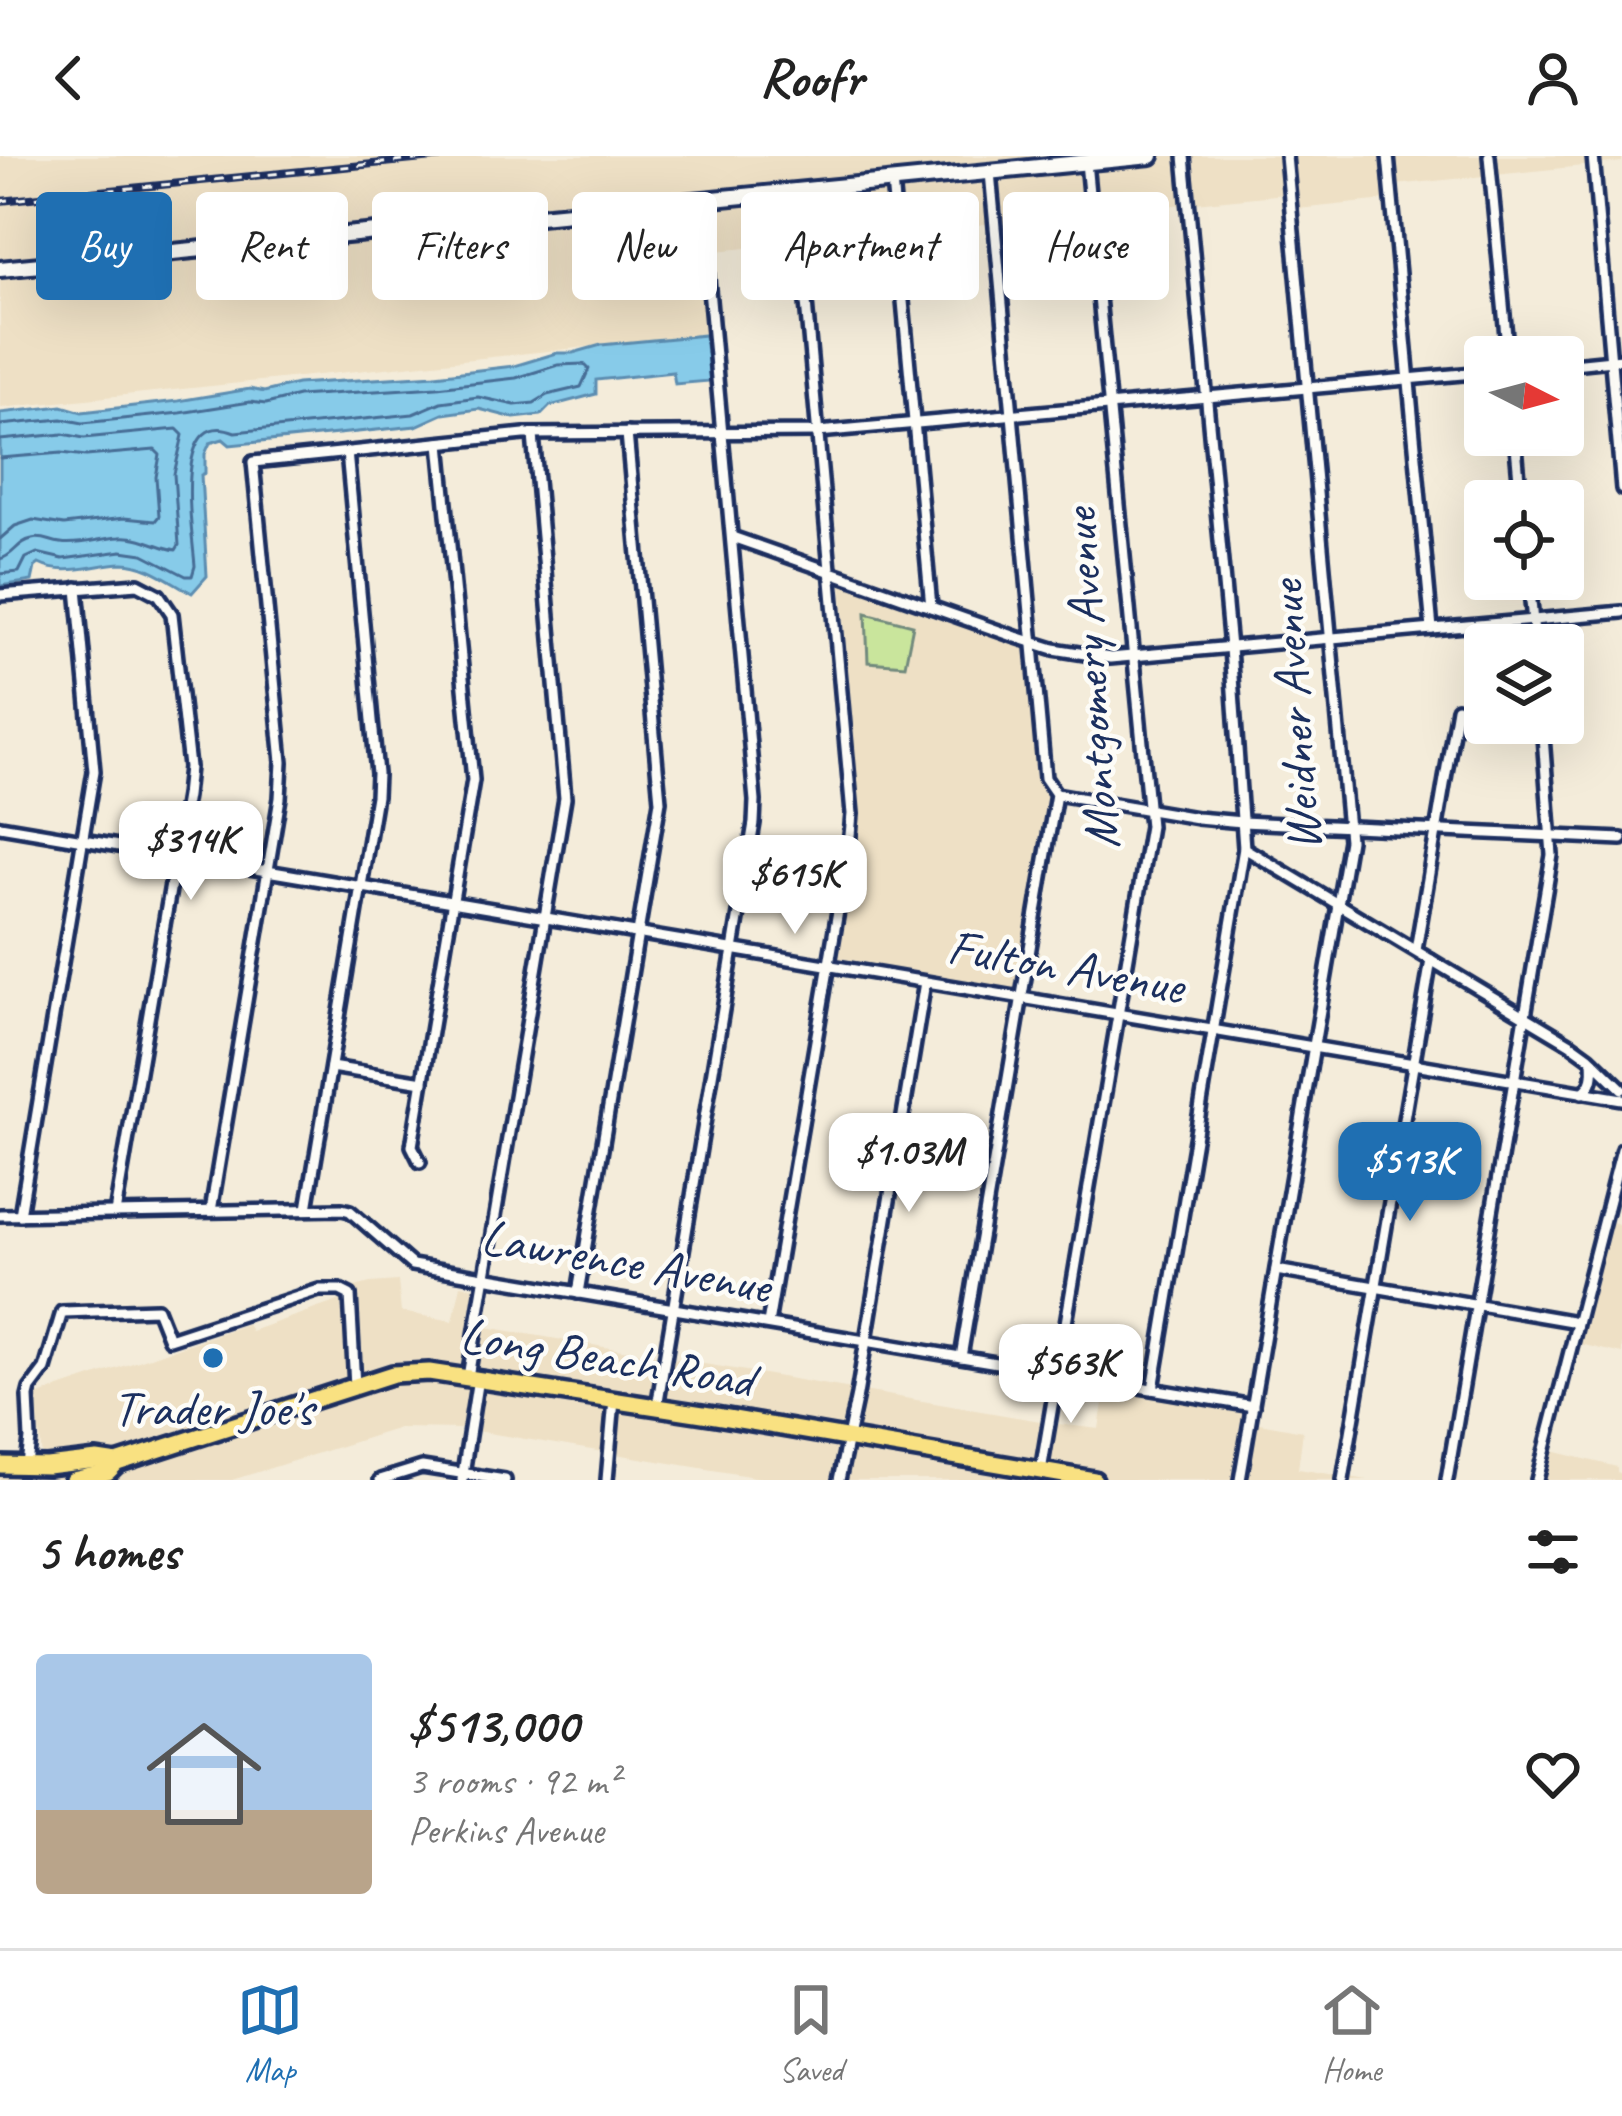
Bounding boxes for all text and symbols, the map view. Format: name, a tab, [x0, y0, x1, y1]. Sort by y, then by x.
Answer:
text: Roofr	[759, 44, 863, 112]
icon: back	[36, 45, 102, 111]
icon: person	[1520, 45, 1586, 111]
chip: Buy	[36, 192, 172, 300]
chip: Rent	[196, 192, 348, 300]
chip: Filters	[372, 192, 548, 300]
chip: New	[572, 192, 717, 300]
chip: Apartment	[741, 192, 979, 300]
chip: House	[1003, 192, 1169, 300]
north arrow	[1464, 336, 1584, 456]
map controls	[1464, 336, 1584, 744]
button: locate	[1464, 480, 1584, 600]
street label: Montgomery Avenue	[1046, 503, 1134, 851]
street label: Weidner Avenue	[1252, 575, 1335, 853]
button: layers	[1464, 624, 1584, 744]
pin: $314K	[107, 801, 275, 903]
text: $314K	[146, 815, 236, 864]
pin: $615K	[711, 835, 879, 937]
text: $615K	[750, 849, 840, 898]
street label: Fulton Avenue	[943, 914, 1192, 1019]
pin: $1.03M	[811, 1113, 1007, 1215]
pin: $513K	[1326, 1122, 1494, 1224]
text: $1.03M	[856, 1127, 962, 1176]
text: $513K	[1365, 1136, 1455, 1185]
street label: Lawrence Avenue	[477, 1204, 779, 1318]
street label: Long Beach Road	[456, 1302, 766, 1413]
pin: $563K	[987, 1324, 1155, 1426]
text: $563K	[1026, 1338, 1116, 1387]
marker: Trader Joe's	[200, 1345, 226, 1371]
place label: Trader Joe's	[113, 1376, 318, 1440]
icon: filters	[1520, 1519, 1586, 1585]
text: 5 homes	[36, 1520, 179, 1584]
text: $513,000	[408, 1693, 578, 1757]
icon: home	[132, 1702, 276, 1846]
icon: heart	[1520, 1741, 1586, 1807]
text: 3 rooms · 92 m²	[408, 1757, 619, 1806]
text: Perkins Avenue	[408, 1806, 604, 1855]
tab: Map	[237, 1977, 303, 2091]
tab: Saved	[778, 1977, 844, 2091]
tab: Home	[1319, 1977, 1385, 2091]

